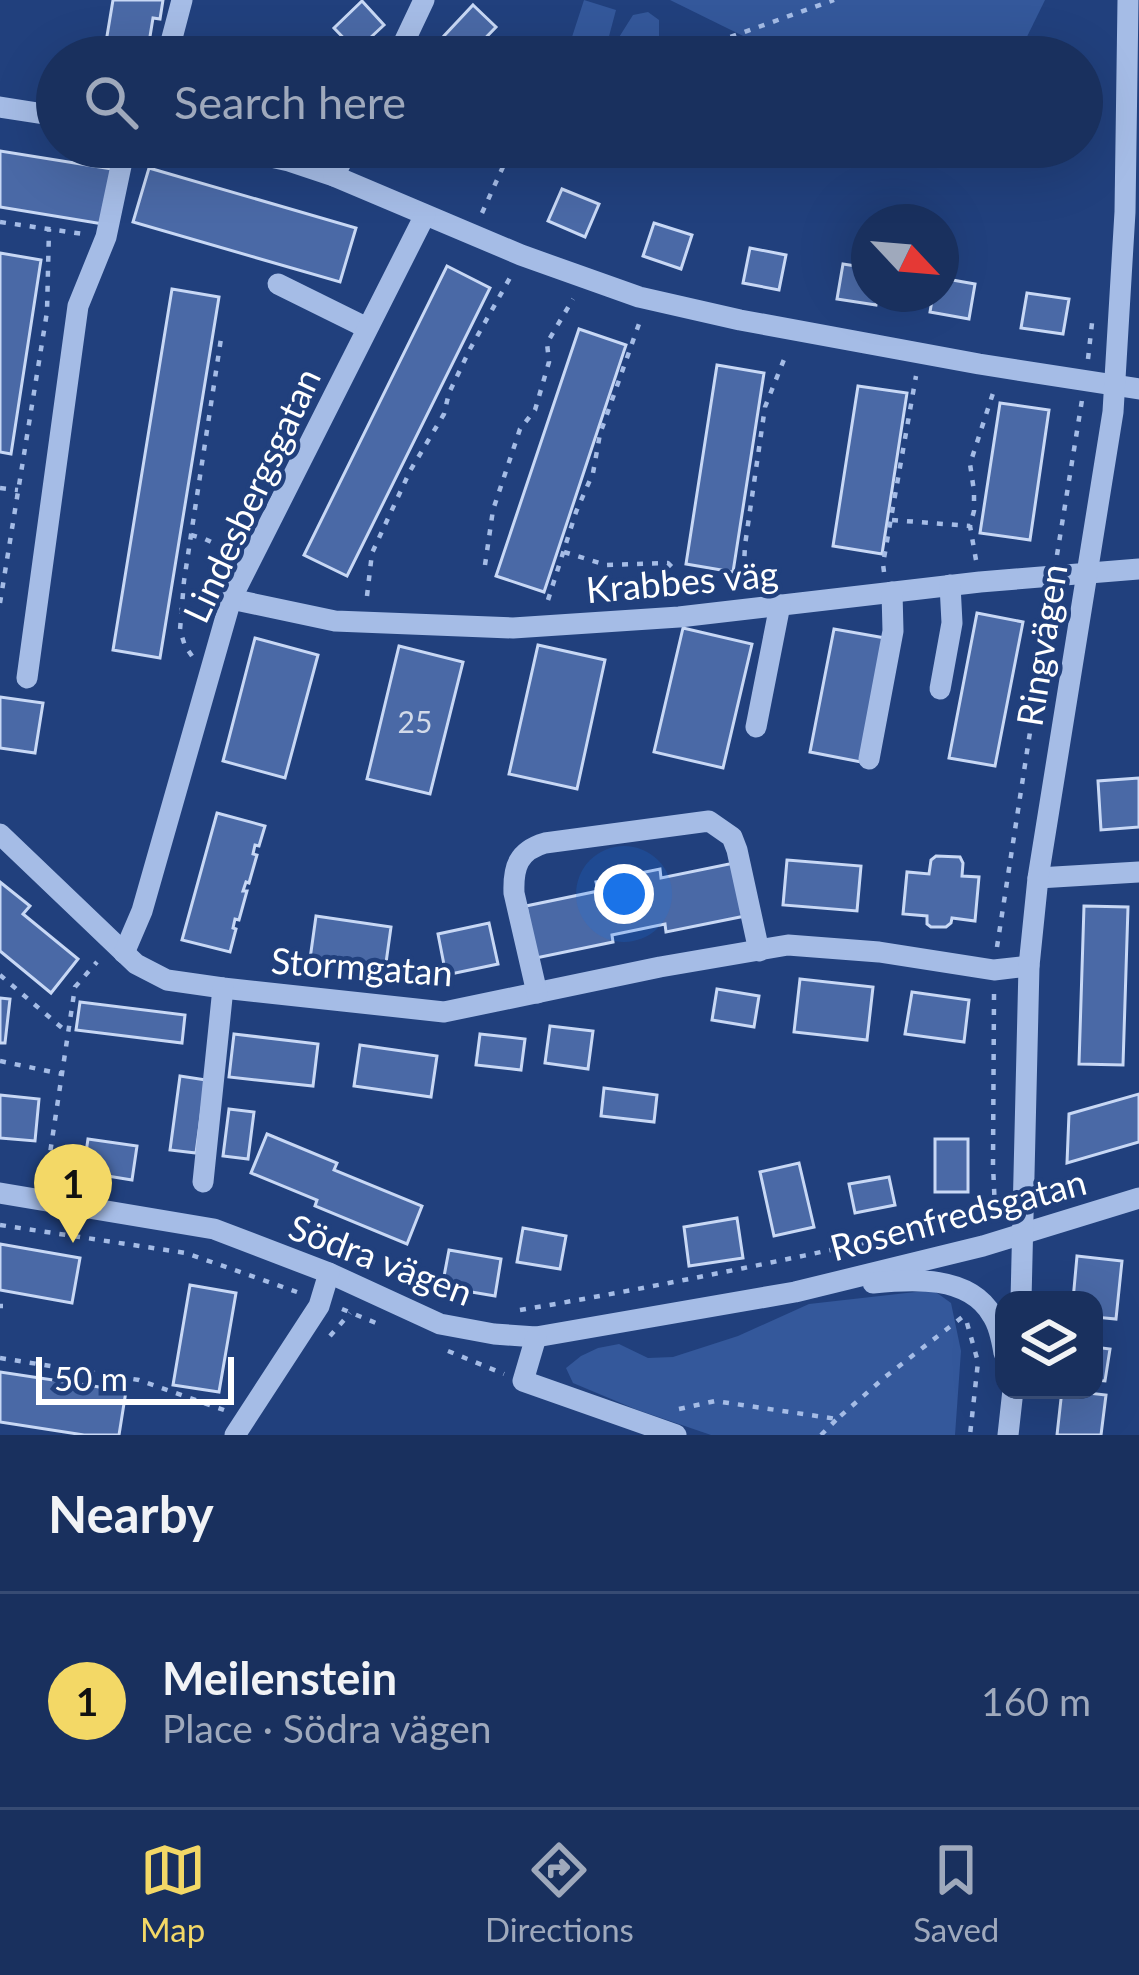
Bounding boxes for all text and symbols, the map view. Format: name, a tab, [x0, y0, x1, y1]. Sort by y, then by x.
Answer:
search box	[36, 36, 1103, 168]
icon: search	[78, 69, 144, 135]
text: Search here	[174, 75, 406, 129]
north arrow	[851, 204, 959, 312]
street label: Lindesbergsgatan	[173, 361, 329, 629]
street label: Krabbes väg	[584, 551, 780, 611]
street label: Ringvägen	[1006, 561, 1076, 729]
house number: 25	[398, 703, 432, 739]
your location	[594, 864, 654, 924]
street label: Stormgatan	[270, 938, 454, 994]
pin: 1	[34, 1144, 112, 1243]
street label: Rosenfredsgatan	[825, 1159, 1091, 1269]
street label: Södra vägen	[283, 1204, 479, 1314]
map controls	[995, 1291, 1103, 1399]
button: layers	[995, 1291, 1103, 1399]
scale bar	[36, 1351, 234, 1404]
text: 50 m	[54, 1358, 128, 1398]
text: Nearby	[48, 1483, 214, 1544]
text: Meilenstein	[162, 1651, 397, 1705]
text: 1	[76, 1678, 98, 1724]
text: 160 m	[981, 1678, 1091, 1724]
text: Place · Södra vägen	[162, 1705, 492, 1751]
tab: Map	[140, 1837, 206, 1949]
tab: Directions	[485, 1837, 634, 1949]
tab: Saved	[913, 1837, 999, 1949]

